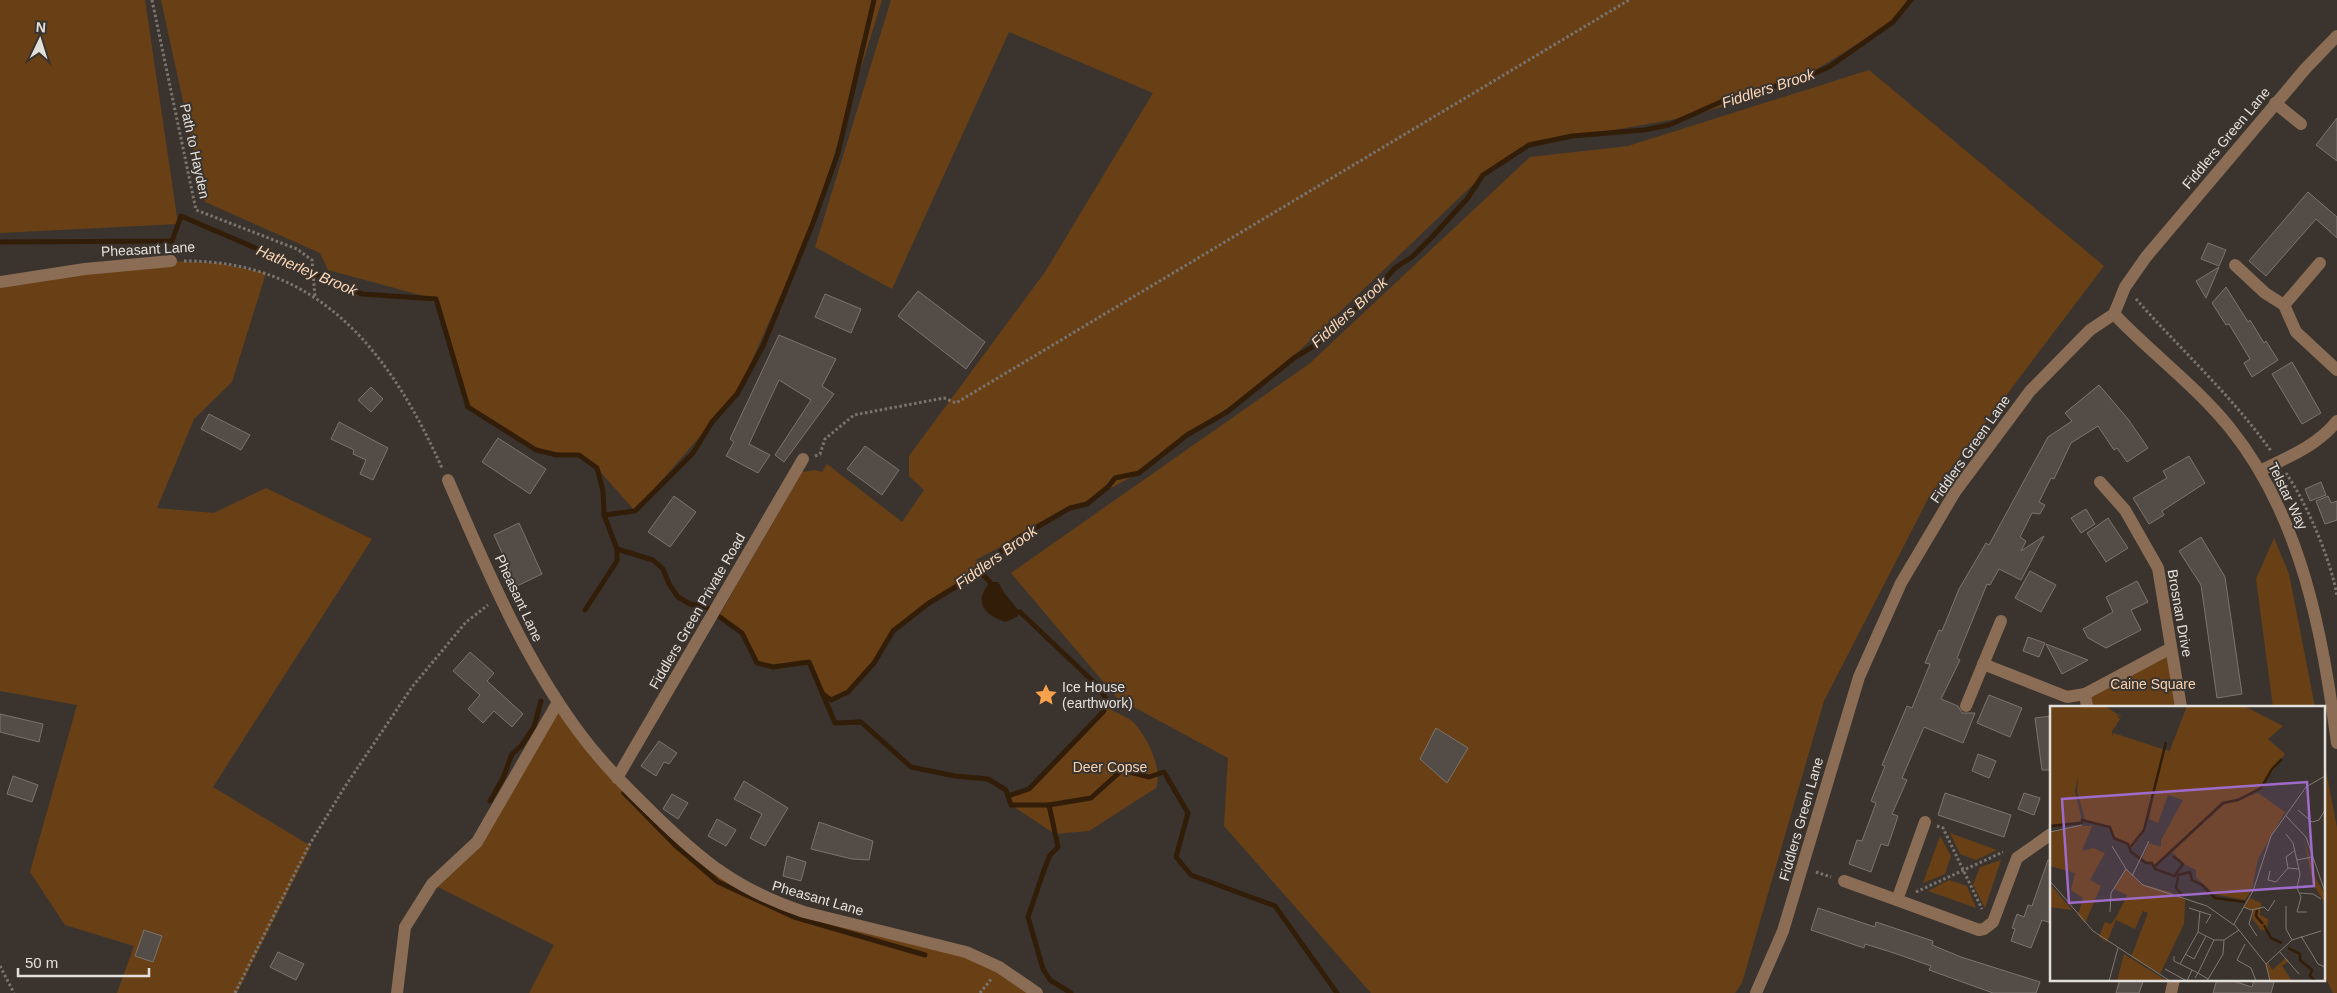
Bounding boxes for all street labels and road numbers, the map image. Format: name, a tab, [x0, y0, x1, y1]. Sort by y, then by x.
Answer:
street label: Fiddlers Green Lane	[2179, 84, 2273, 192]
street label: Path to Hayden	[177, 102, 213, 200]
street label: Pheasant Lane	[101, 239, 196, 259]
street label: Fiddlers Green Lane	[1927, 392, 2013, 506]
street label: Telstar Way	[2265, 460, 2311, 532]
street label: Fiddlers Green Private Road	[646, 530, 748, 692]
street label: Pheasant Lane	[492, 552, 546, 644]
street label: Brosnan Drive	[2164, 568, 2196, 658]
street label: Fiddlers Green Lane	[1776, 755, 1826, 883]
street label: Pheasant Lane	[771, 877, 866, 919]

